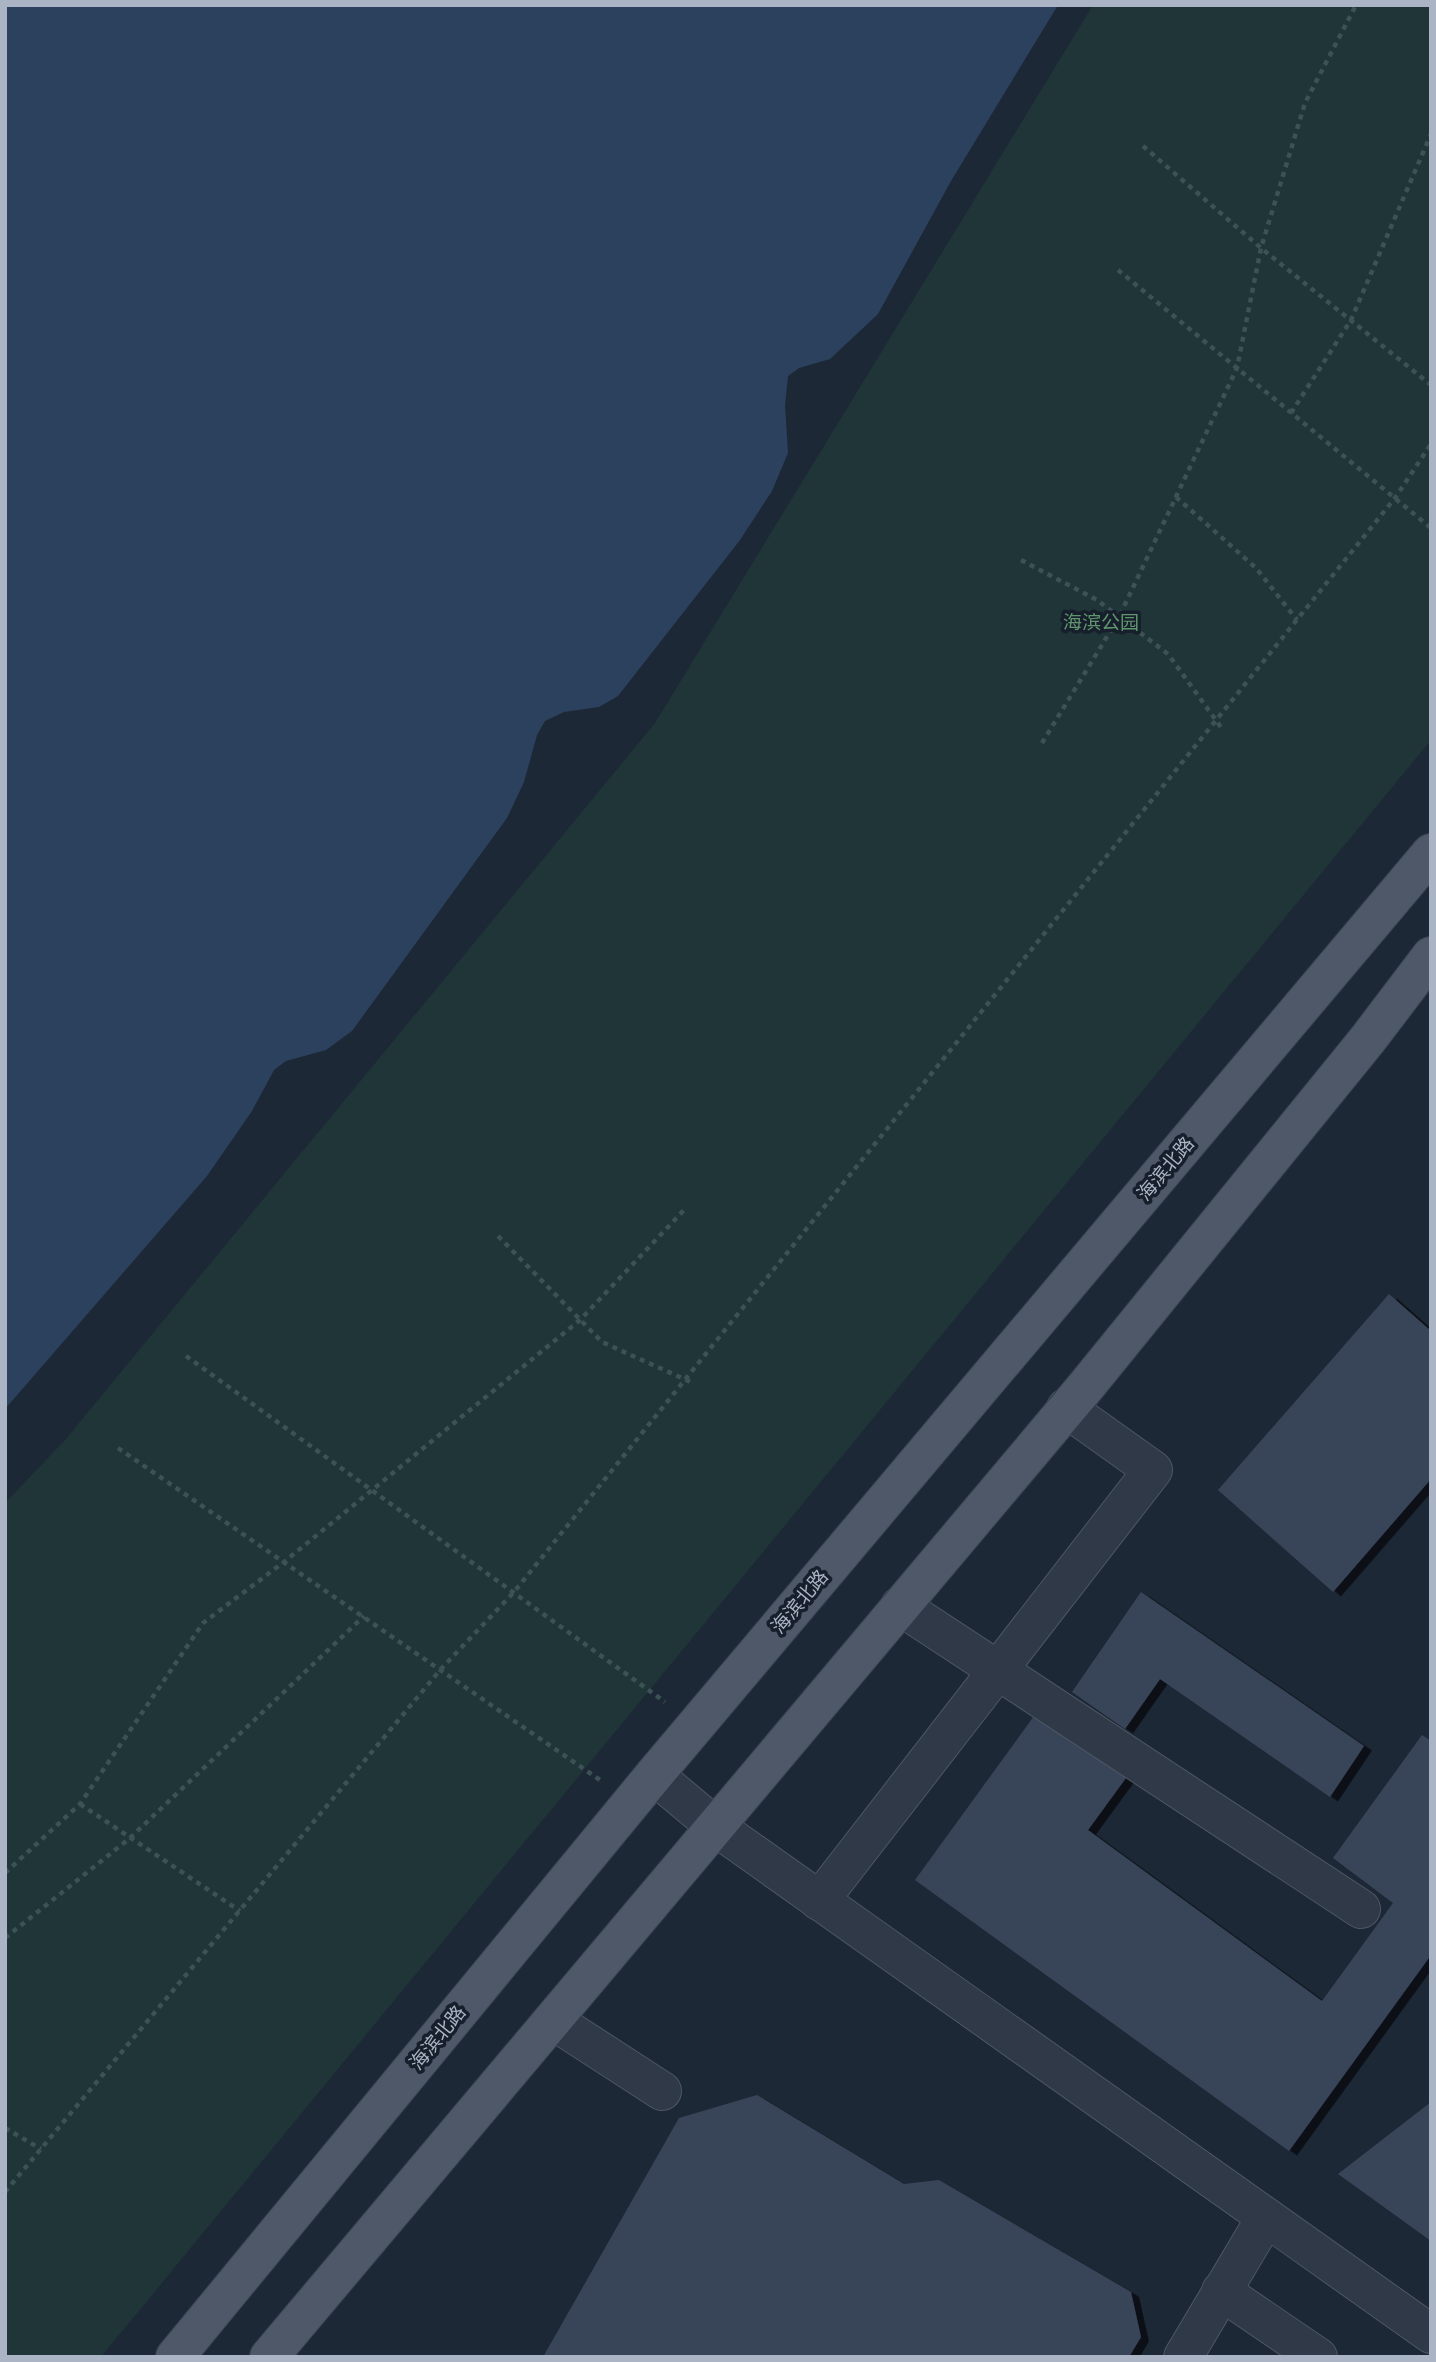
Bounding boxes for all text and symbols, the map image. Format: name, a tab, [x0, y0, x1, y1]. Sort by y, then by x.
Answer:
park label: 海滨公园	[1063, 611, 1139, 635]
street label: 海滨北路	[1132, 1132, 1200, 1206]
street label: 海滨北路	[766, 1565, 834, 1639]
street label: 海滨北路	[405, 2001, 471, 2075]

